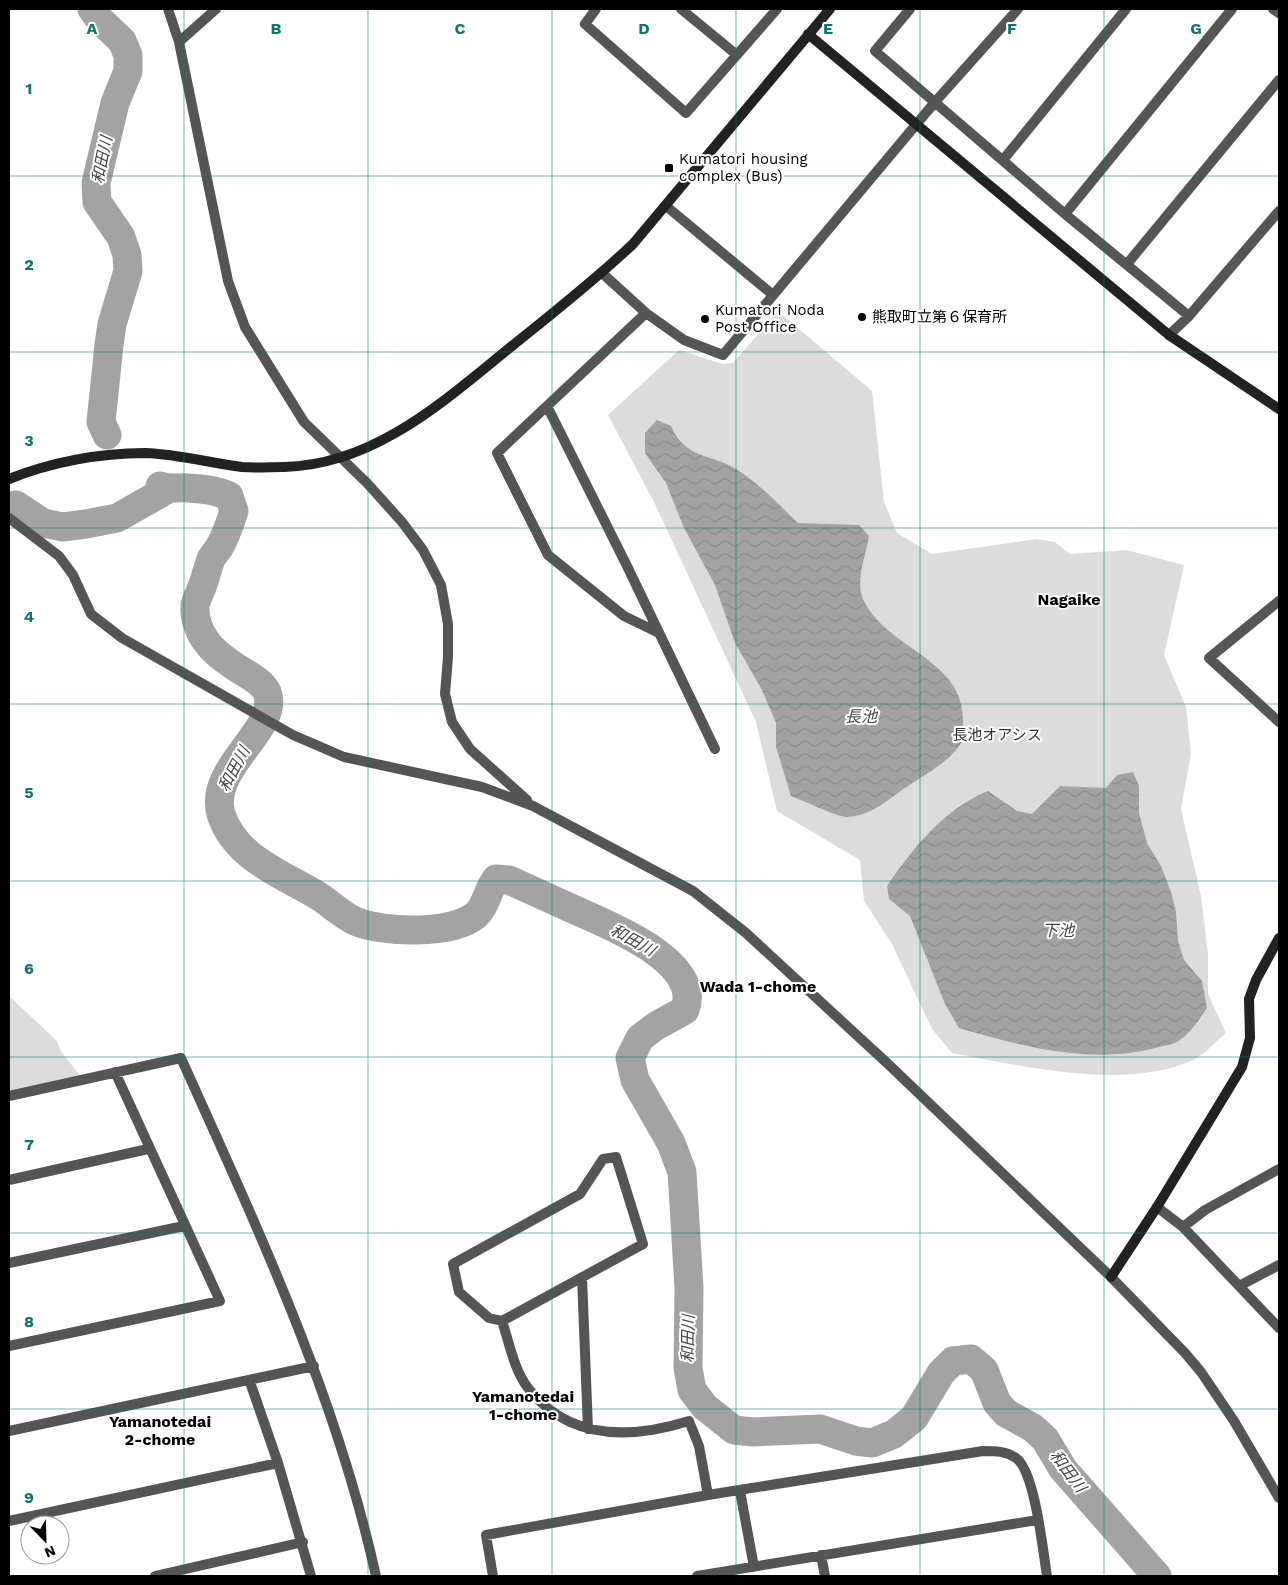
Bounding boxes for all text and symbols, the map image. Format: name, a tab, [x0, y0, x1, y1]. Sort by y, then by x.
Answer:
text: A	[87, 19, 98, 38]
text: B	[271, 19, 282, 38]
text: C	[455, 19, 466, 38]
text: D	[638, 19, 650, 38]
text: E	[823, 19, 833, 38]
text: F	[1007, 19, 1017, 38]
text: G	[1190, 19, 1202, 38]
text: 1	[26, 79, 32, 98]
water label: 和田川	[88, 133, 116, 185]
place label: Kumatori housing complex (Bus)	[679, 150, 807, 185]
marker: Kumatori housing complex (Bus)	[663, 162, 675, 174]
text: 2	[24, 255, 34, 274]
place label: Kumatori Noda Post Office	[715, 301, 825, 336]
place label: 熊取町立第６保育所	[872, 308, 1007, 326]
marker: 熊取町立第６保育所	[856, 311, 868, 323]
marker: Kumatori Noda Post Office	[699, 313, 711, 325]
text: 3	[24, 431, 34, 450]
district label: Nagaike	[1038, 590, 1100, 609]
text: 4	[24, 607, 34, 626]
water label: 長池	[845, 707, 879, 726]
park label: 長池オアシス	[952, 726, 1042, 744]
water label: 和田川	[214, 742, 255, 795]
text: 5	[24, 783, 34, 802]
water label: 和田川	[607, 920, 660, 961]
water label: 下池	[1042, 921, 1076, 940]
text: 6	[24, 959, 34, 978]
district label: Wada 1-chome	[700, 977, 816, 996]
text: 7	[24, 1135, 34, 1154]
text: 8	[24, 1312, 34, 1331]
water label: 和田川	[678, 1313, 698, 1363]
district label: Yamanotedai 1-chome	[472, 1387, 574, 1424]
district label: Yamanotedai 2-chome	[109, 1412, 211, 1449]
water label: 和田川	[1046, 1446, 1091, 1497]
text: 9	[24, 1488, 34, 1507]
north arrow	[20, 1515, 70, 1565]
text: N	[42, 1543, 58, 1561]

